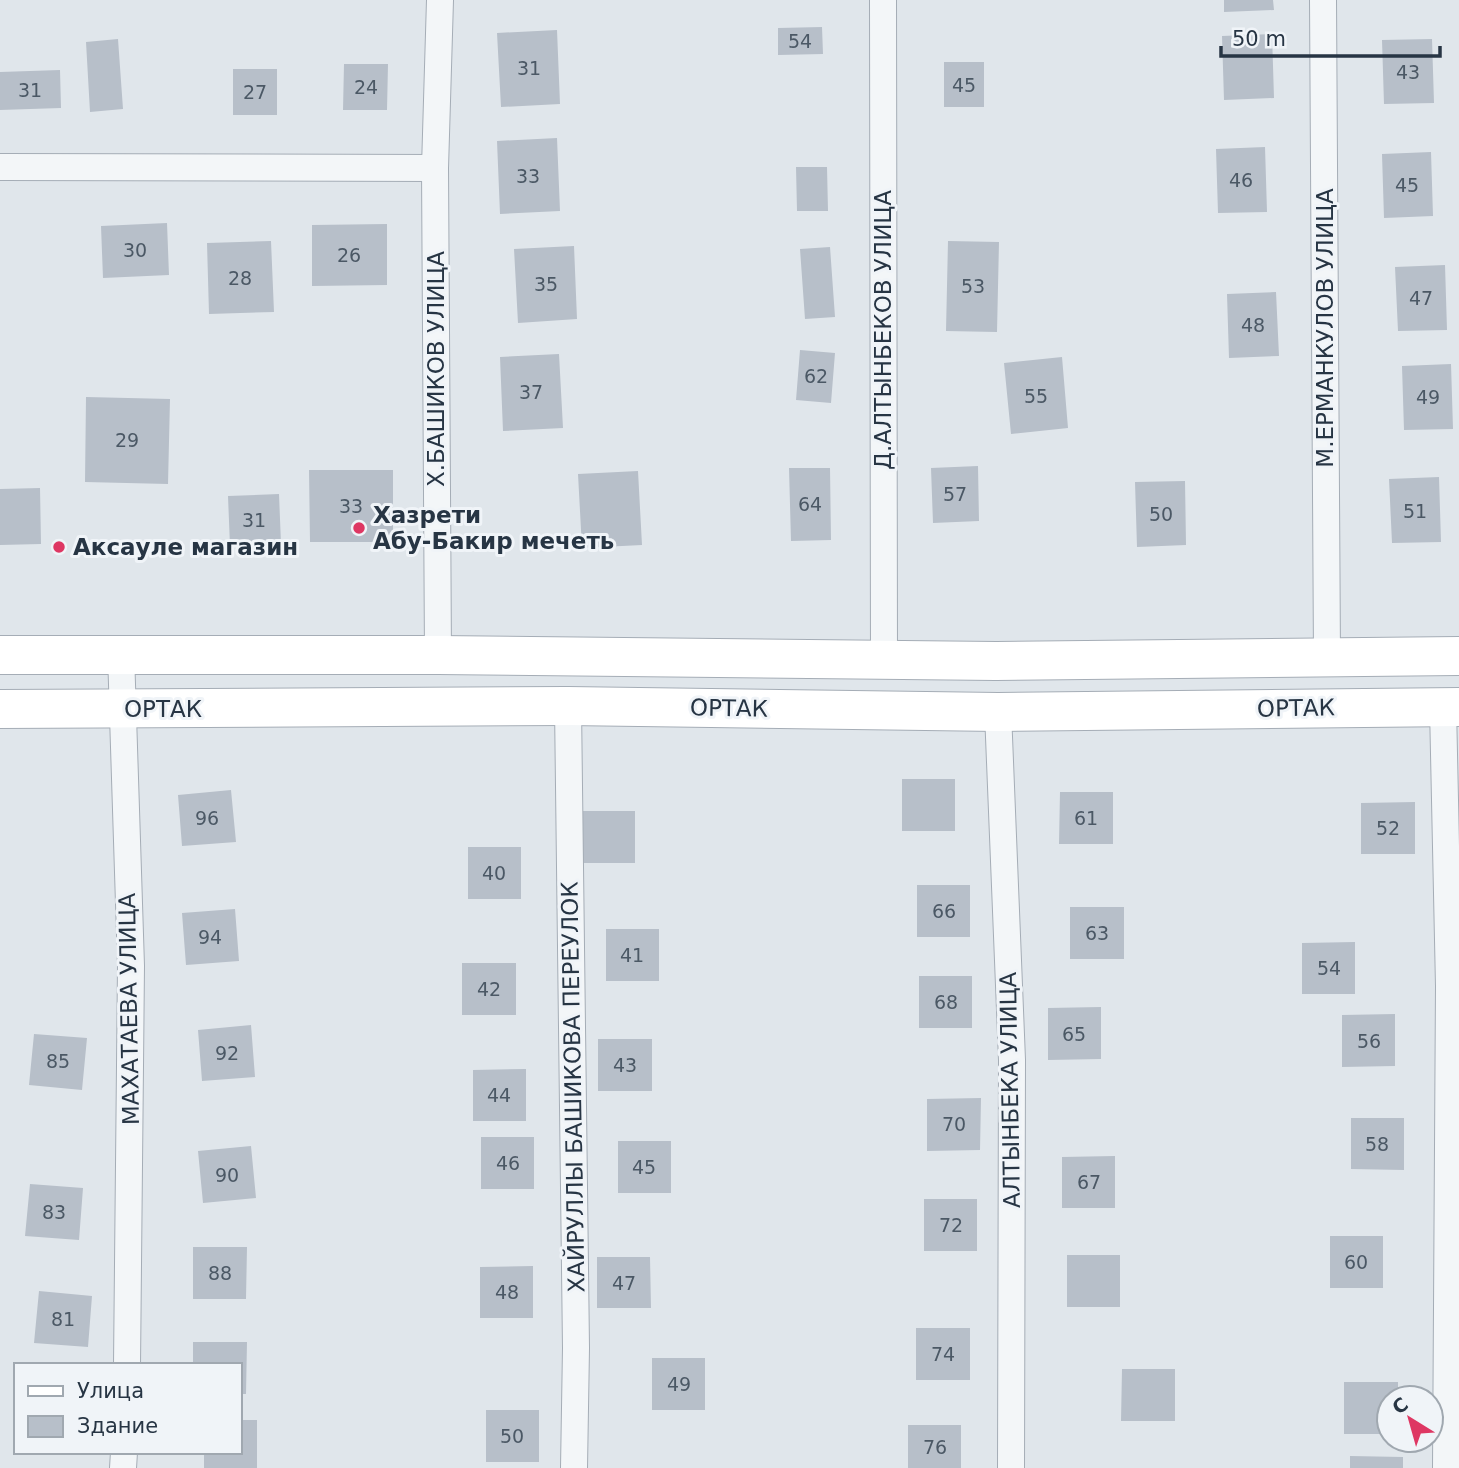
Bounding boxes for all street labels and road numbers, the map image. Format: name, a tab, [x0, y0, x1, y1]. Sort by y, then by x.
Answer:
street label: М.ЕРМАНКУЛОВ УЛИЦА	[1312, 188, 1338, 468]
street label: Д.АЛТЫНБЕКОВ УЛИЦА	[870, 190, 896, 470]
street label: Х.БАШИКОВ УЛИЦА	[423, 251, 449, 487]
street label: ОРТАК	[690, 694, 768, 722]
street label: ОРТАК	[1257, 694, 1335, 722]
street label: ОРТАК	[124, 696, 202, 722]
street label: ХАЙРУЛЛЫ БАШИКОВА ПЕРЕУЛОК	[555, 881, 590, 1293]
street label: МАХАТАЕВА УЛИЦА	[114, 892, 144, 1125]
street label: АЛТЫНБЕКА УЛИЦА	[995, 971, 1025, 1208]

